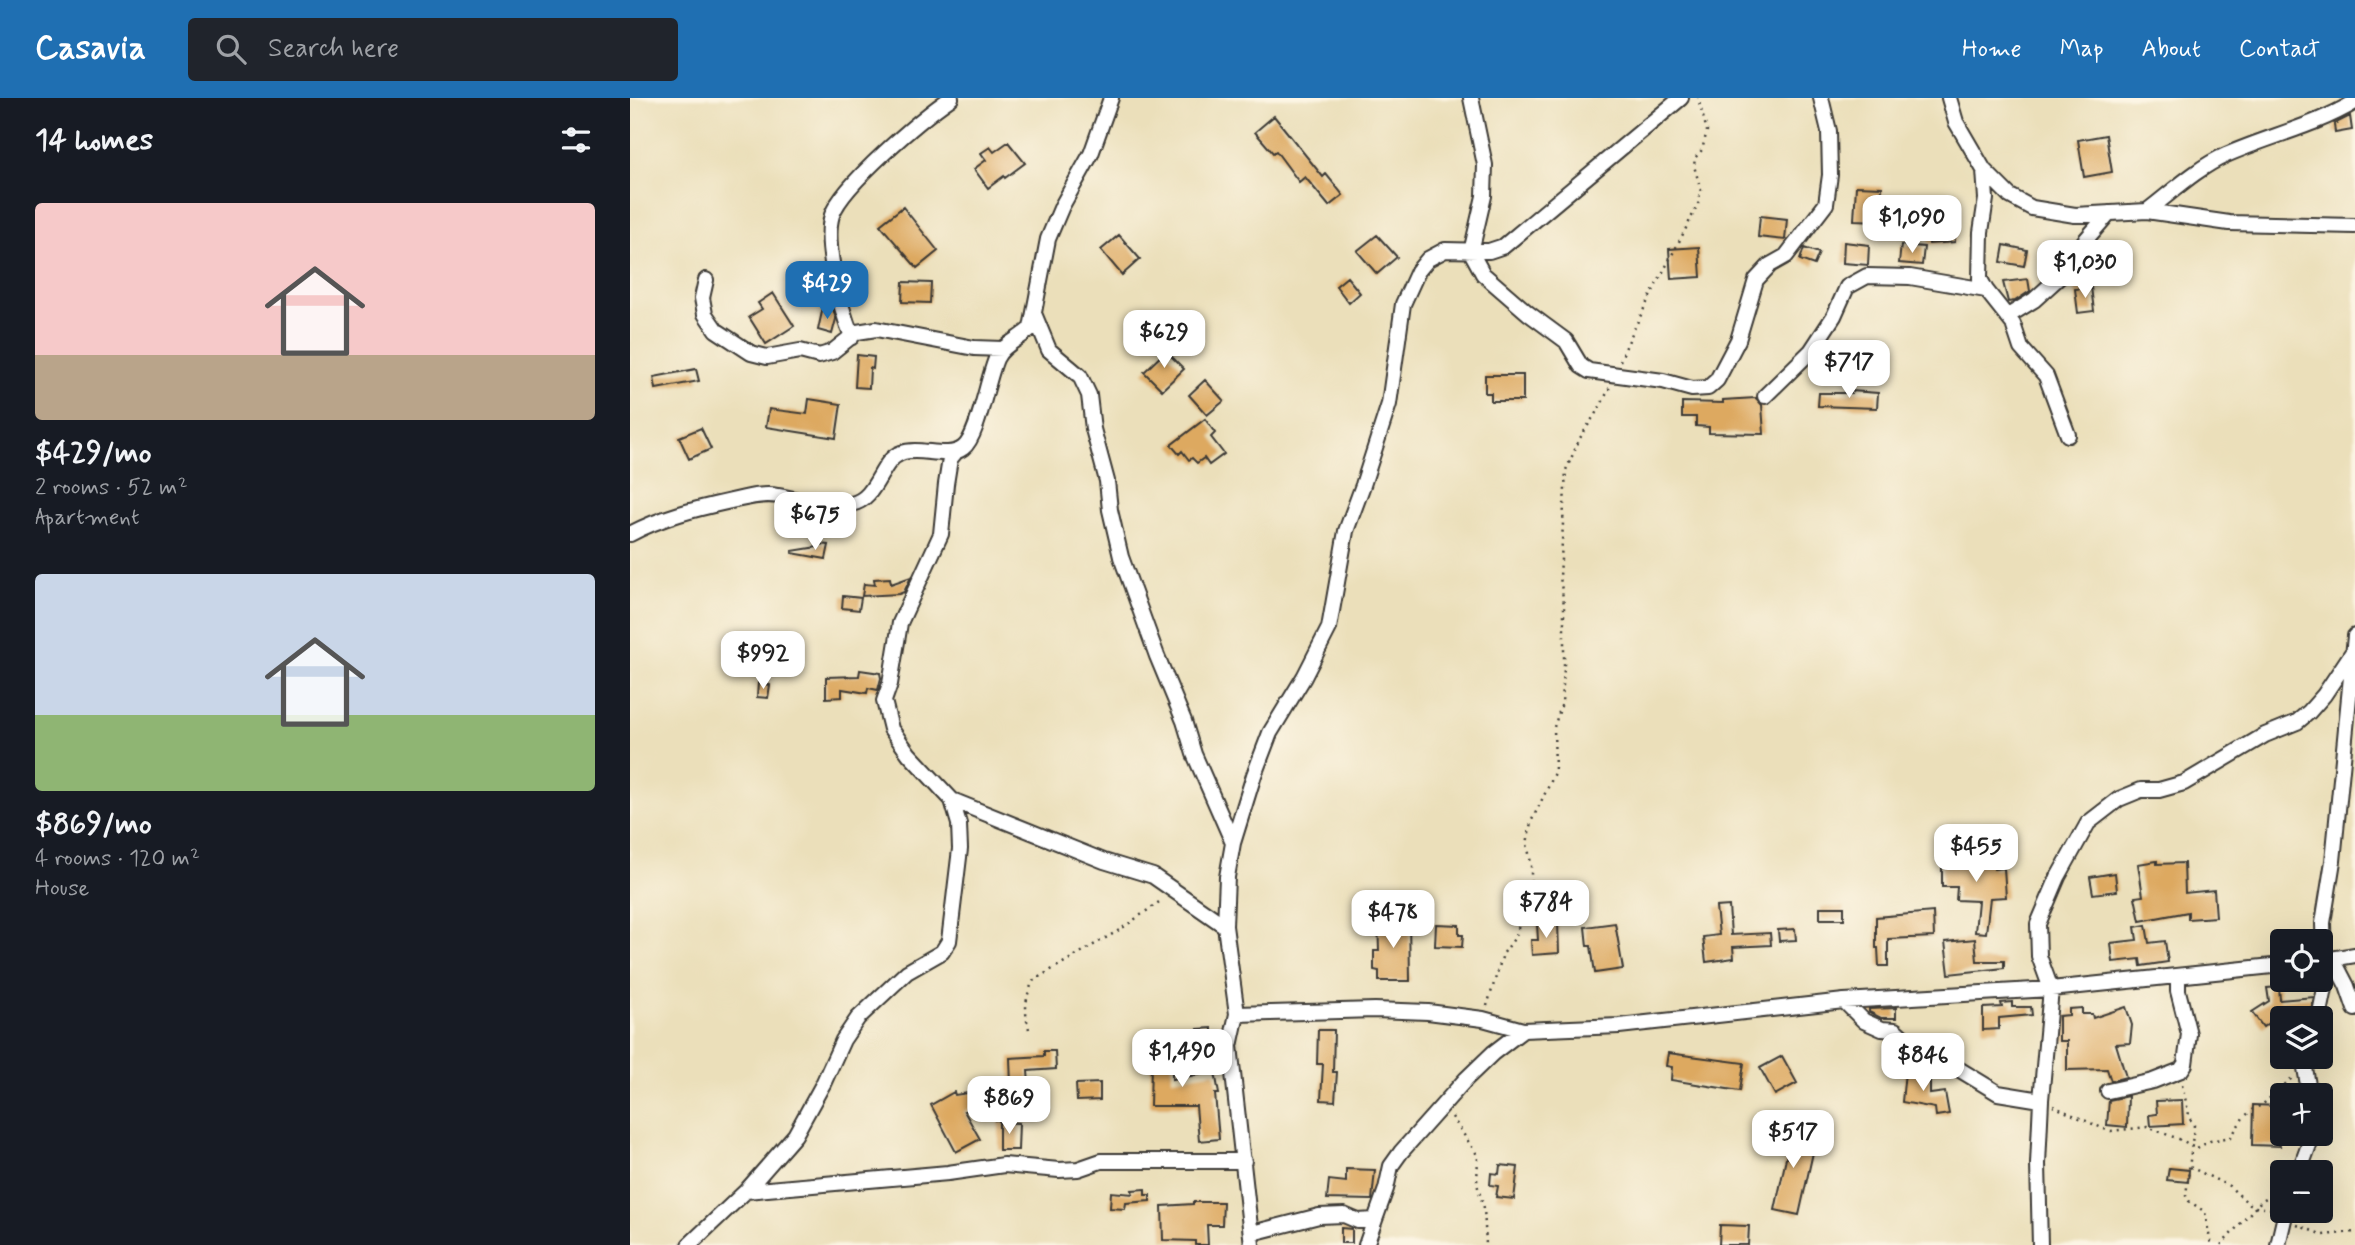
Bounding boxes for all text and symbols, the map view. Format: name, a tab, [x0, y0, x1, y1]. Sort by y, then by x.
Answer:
search box	[188, 18, 678, 81]
text: Casavia	[35, 27, 146, 71]
icon: search	[212, 30, 250, 68]
text: Search here	[268, 32, 399, 66]
text: Home	[1962, 34, 2022, 65]
text: Map	[2060, 34, 2104, 65]
text: About	[2142, 34, 2201, 65]
text: Contact	[2239, 34, 2320, 65]
text: 14 homes	[35, 121, 153, 160]
icon: filters	[557, 121, 595, 159]
pin: $1,090	[1855, 195, 1969, 255]
text: $1,090	[1879, 203, 1945, 233]
pin: $1,030	[2028, 240, 2142, 300]
icon: home	[252, 248, 378, 374]
text: $1,030	[2053, 248, 2117, 278]
pin: $429	[786, 262, 868, 321]
text: $429	[801, 269, 853, 299]
pin: $629	[1123, 310, 1205, 370]
text: $629	[1139, 318, 1189, 348]
pin: $717	[1808, 341, 1890, 400]
text: $717	[1824, 348, 1874, 378]
text: $429/mo	[35, 434, 152, 473]
text: 2 rooms · 52 m²	[35, 473, 188, 503]
pin: $675	[774, 492, 856, 552]
text: $675	[790, 500, 840, 530]
text: Apartment	[35, 503, 140, 533]
icon: home	[252, 619, 378, 745]
pin: $992	[722, 632, 804, 691]
text: $992	[737, 639, 789, 669]
text: $869/mo	[35, 805, 152, 844]
pin: $455	[1935, 824, 2017, 884]
text: $455	[1950, 832, 2002, 862]
text: 4 rooms · 120 m²	[35, 844, 200, 874]
text: House	[35, 874, 89, 904]
pin: $784	[1505, 880, 1587, 940]
text: $784	[1519, 888, 1573, 918]
pin: $478	[1352, 890, 1434, 950]
text: $478	[1368, 898, 1418, 928]
map controls	[2270, 929, 2333, 1223]
button: locate	[2270, 929, 2333, 992]
button: layers	[2270, 1006, 2333, 1069]
pin: $1,490	[1125, 1030, 1239, 1089]
pin: $846	[1882, 1034, 1964, 1093]
text: $1,490	[1148, 1037, 1216, 1067]
text: $846	[1897, 1041, 1949, 1071]
pin: $869	[968, 1076, 1050, 1136]
button: +	[2270, 1083, 2333, 1146]
text: $869	[983, 1084, 1035, 1114]
pin: $517	[1752, 1110, 1834, 1170]
text: $517	[1768, 1118, 1818, 1148]
button: −	[2270, 1160, 2333, 1223]

